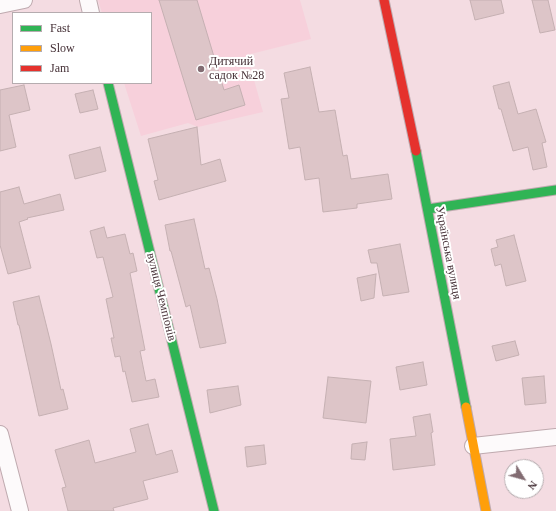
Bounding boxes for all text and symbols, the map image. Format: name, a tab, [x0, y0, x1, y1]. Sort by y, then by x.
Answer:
legend	[12, 12, 152, 84]
text: Fast	[50, 21, 70, 35]
text: Slow	[50, 41, 75, 55]
place label: Дитячий садок №28	[209, 55, 264, 83]
text: Jam	[50, 61, 69, 75]
marker: Дитячий садок №28	[196, 64, 206, 74]
street label: Українська вулиця	[432, 205, 464, 301]
street label: вулиця Чемпіонів	[143, 252, 179, 342]
north arrow	[504, 459, 544, 499]
text: N	[526, 479, 540, 492]

